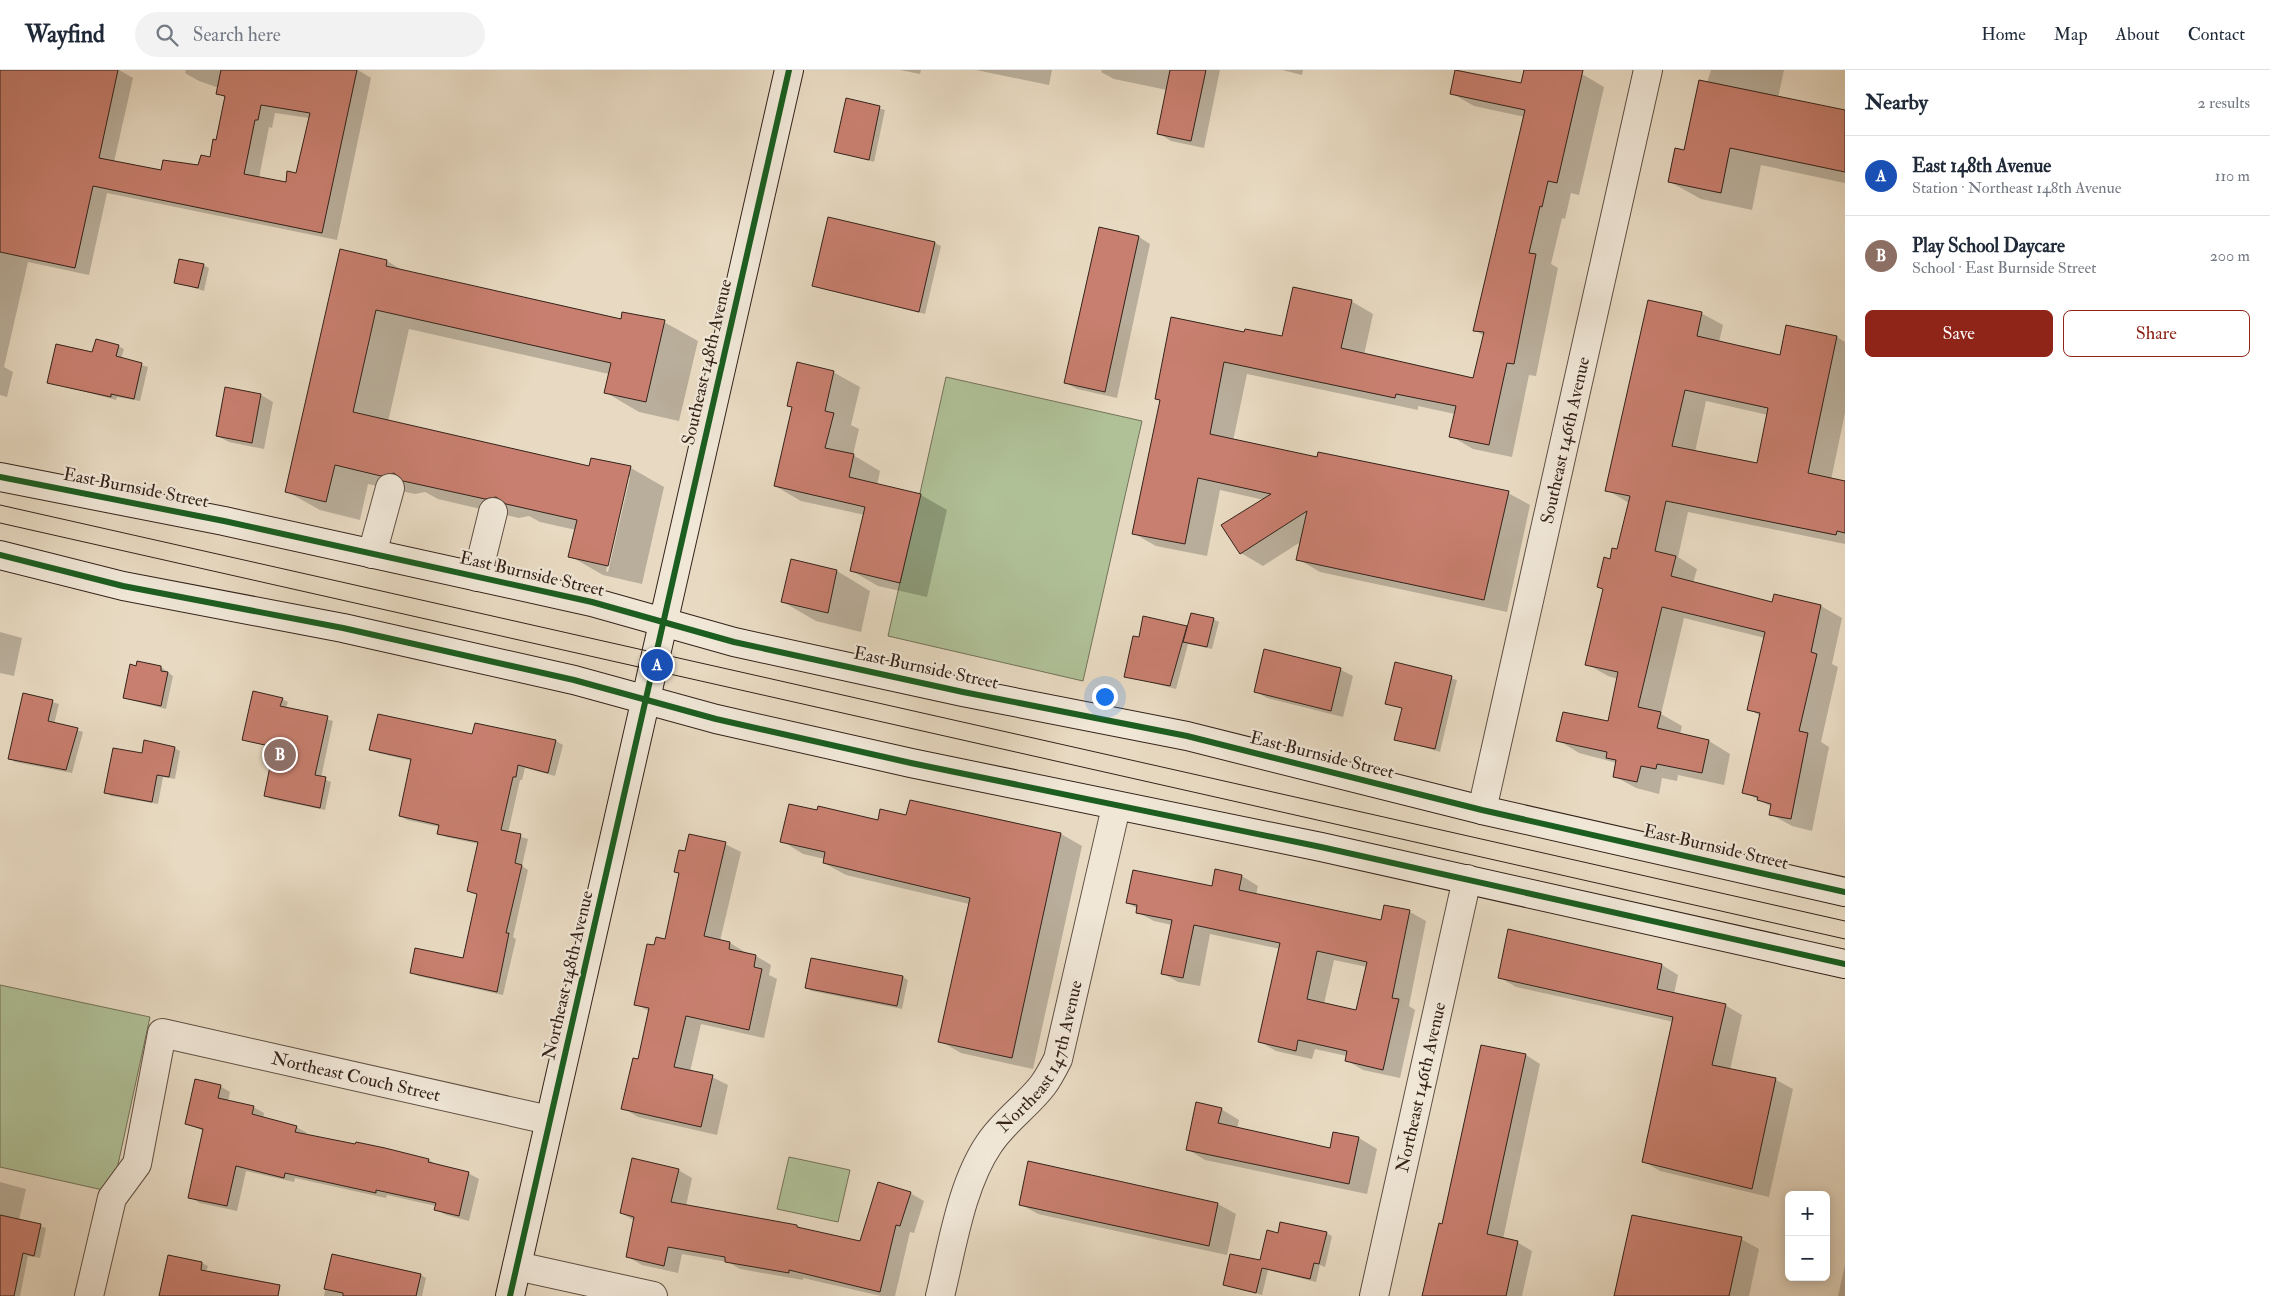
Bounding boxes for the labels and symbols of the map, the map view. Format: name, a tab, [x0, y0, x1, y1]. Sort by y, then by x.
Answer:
street label: Southeast 148th Avenue	[677, 276, 737, 447]
street label: Southeast 146th Avenue	[1535, 354, 1595, 526]
street label: East Burnside Street	[61, 463, 211, 513]
street label: East Burnside Street	[457, 546, 607, 602]
street label: East Burnside Street	[851, 641, 1001, 695]
pin: A	[641, 646, 673, 684]
your location	[1092, 684, 1118, 710]
street label: East Burnside Street	[1248, 726, 1397, 784]
pin: B	[264, 736, 296, 774]
street label: East Burnside Street	[1641, 819, 1791, 875]
street label: Northeast 148th Avenue	[537, 888, 599, 1062]
street label: Northeast 147th Avenue	[992, 978, 1087, 1137]
street label: Northeast 146th Avenue	[1390, 999, 1451, 1174]
street label: Northeast Couch Street	[269, 1046, 443, 1107]

